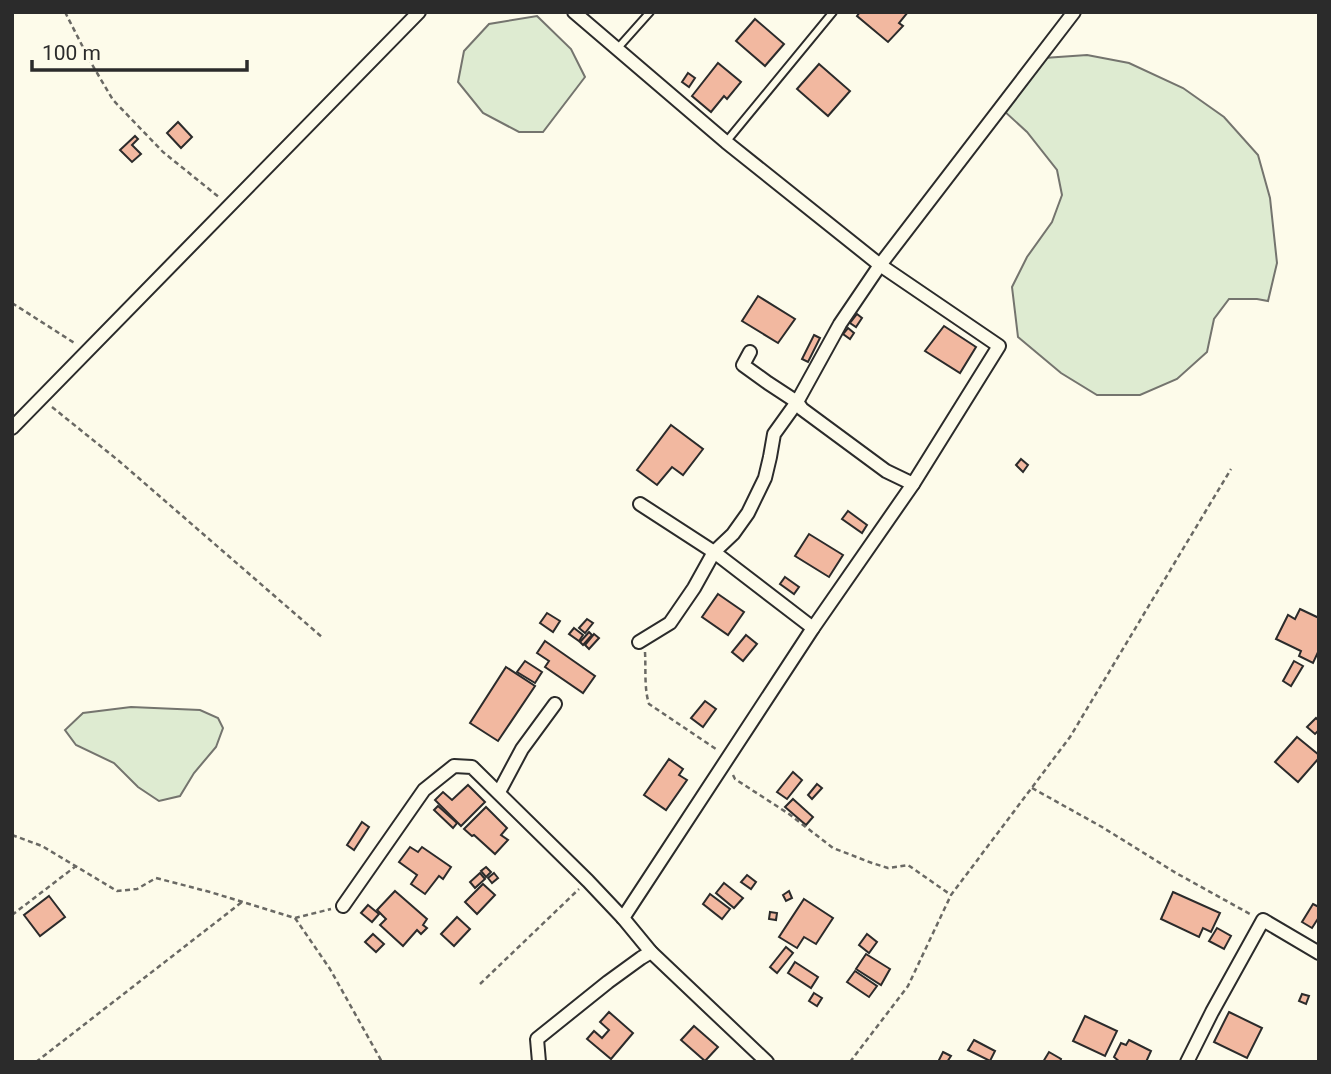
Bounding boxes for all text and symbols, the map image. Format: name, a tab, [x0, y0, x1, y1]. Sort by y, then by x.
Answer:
scale bar	[32, 28, 247, 72]
text: 100 m	[42, 41, 101, 65]

